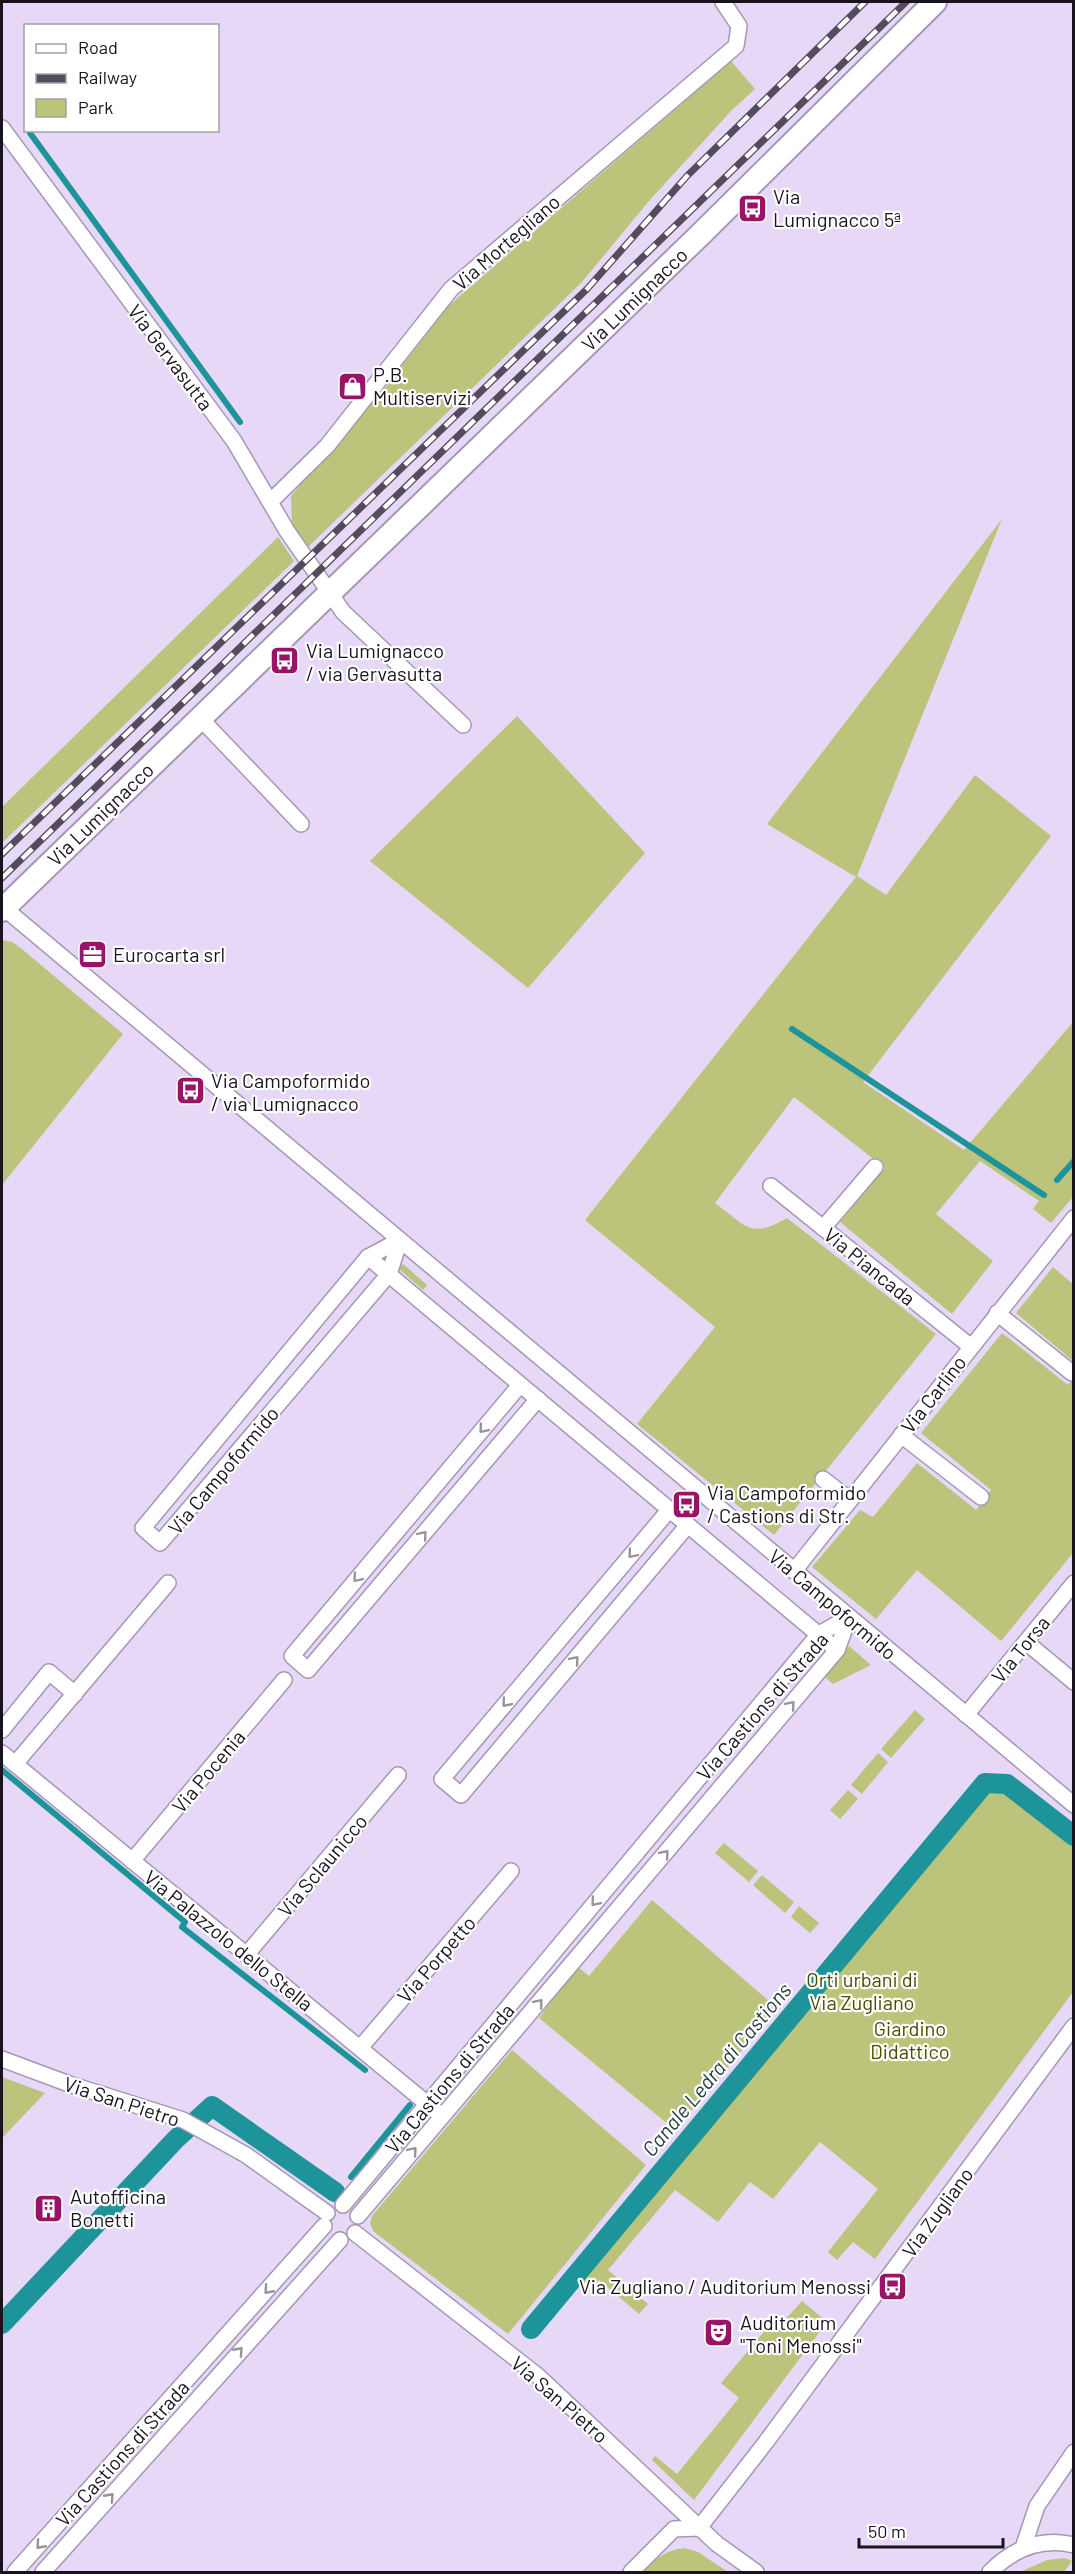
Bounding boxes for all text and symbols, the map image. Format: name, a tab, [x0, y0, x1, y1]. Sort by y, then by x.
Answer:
legend	[24, 24, 219, 132]
text: Road	[78, 36, 118, 58]
text: Railway	[78, 66, 137, 88]
text: Park	[78, 96, 113, 118]
place label: Via Lumignacco 5ª	[773, 184, 901, 231]
street label: Via Mortegliano	[448, 189, 564, 295]
bus stop icon: Via Lumignacco 5ª	[736, 192, 768, 224]
street label: Via Lumignacco	[576, 242, 692, 356]
street label: Via Gervasutta	[123, 299, 219, 415]
place label: P.B. Multiservizi	[373, 362, 472, 409]
shop icon: P.B. Multiservizi	[336, 370, 368, 402]
place label: Via Lumignacco / via Gervasutta	[306, 638, 444, 685]
bus stop icon: Via Lumignacco / via Gervasutta	[269, 645, 301, 677]
street label: Via Lumignacco	[42, 757, 158, 871]
office icon: Eurocarta srl	[76, 938, 108, 970]
place label: Eurocarta srl	[113, 942, 225, 966]
place label: Via Campoformido / via Lumignacco	[211, 1068, 370, 1115]
bus stop icon: Via Campoformido / via Lumignacco	[174, 1075, 206, 1107]
street label: Via Piancada	[819, 1222, 921, 1310]
street label: Via Carlino	[895, 1350, 971, 1438]
street label: Via Campoformido	[163, 1401, 283, 1539]
one-way arrow	[479, 1422, 490, 1433]
place label: Via Campoformido / Castions di Str.	[707, 1480, 866, 1527]
bus stop icon: Via Campoformido / Castions di Str.	[670, 1488, 702, 1520]
one-way arrow	[416, 1531, 427, 1542]
street label: Via Campoformido	[764, 1544, 902, 1664]
one-way arrow	[628, 1547, 639, 1558]
one-way arrow	[353, 1571, 364, 1582]
street label: Via Torsa	[986, 1611, 1054, 1687]
street label: Via Castions di Strada	[691, 1627, 833, 1785]
one-way arrow	[568, 1656, 579, 1667]
one-way arrow	[502, 1696, 513, 1707]
one-way arrow	[784, 1701, 795, 1712]
street label: Via Pocenia	[166, 1725, 250, 1817]
street label: Via Sclaunicco	[272, 1809, 372, 1921]
one-way arrow	[657, 1850, 668, 1861]
street label: Via Palazzolo dello Stella	[140, 1864, 318, 2016]
one-way arrow	[591, 1896, 602, 1907]
street label: Via Porpetto	[392, 1911, 480, 2007]
park label: Orti urbani di Via Zugliano	[806, 1967, 918, 2014]
water label: Canale Ledra di Castions	[636, 1977, 796, 2161]
street label: Via Castions di Strada	[379, 1998, 519, 2158]
one-way arrow	[531, 1999, 542, 2010]
park label: Giardino Didattico	[870, 2016, 950, 2063]
street label: Via San Pietro	[61, 2071, 183, 2131]
one-way arrow	[405, 2147, 416, 2158]
street label: Via Zugliano	[896, 2162, 978, 2262]
place label: Autofficina Bonetti	[70, 2184, 166, 2231]
building icon: Autofficina Bonetti	[33, 2192, 65, 2224]
bus stop icon: Via Zugliano / Auditorium Menossi	[876, 2270, 908, 2302]
place label: Via Zugliano / Auditorium Menossi	[579, 2274, 871, 2298]
one-way arrow	[264, 2283, 275, 2294]
place label: Auditorium "Toni Menossi"	[740, 2310, 862, 2357]
theatre icon: Auditorium "Toni Menossi"	[703, 2317, 735, 2349]
one-way arrow	[232, 2348, 243, 2358]
street label: Via San Pietro	[507, 2350, 613, 2448]
street label: Via Castions di Strada	[50, 2375, 194, 2531]
one-way arrow	[102, 2493, 113, 2504]
scale bar	[859, 2511, 1003, 2549]
text: 50 m	[868, 2520, 906, 2542]
one-way arrow	[36, 2538, 47, 2548]

